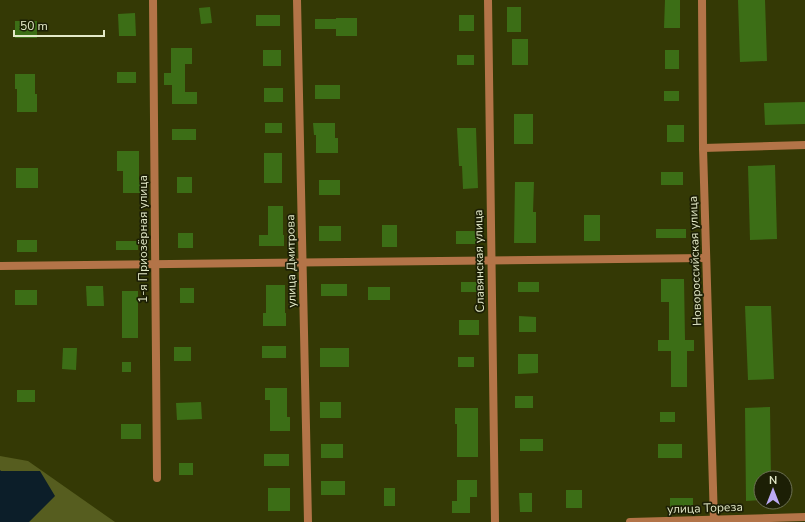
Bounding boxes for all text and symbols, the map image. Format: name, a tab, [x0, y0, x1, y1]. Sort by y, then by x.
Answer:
scale bar	[14, 12, 104, 38]
text: 50 m	[20, 18, 48, 34]
street label: 1-я Приозёрная улица	[135, 175, 151, 303]
street label: Новороссийская улица	[685, 196, 705, 326]
street label: Славянская улица	[470, 209, 488, 313]
street label: улица Дмитрова	[282, 214, 300, 308]
north arrow	[753, 470, 793, 510]
text: N	[769, 473, 777, 488]
street label: улица Тореза	[667, 499, 743, 517]

